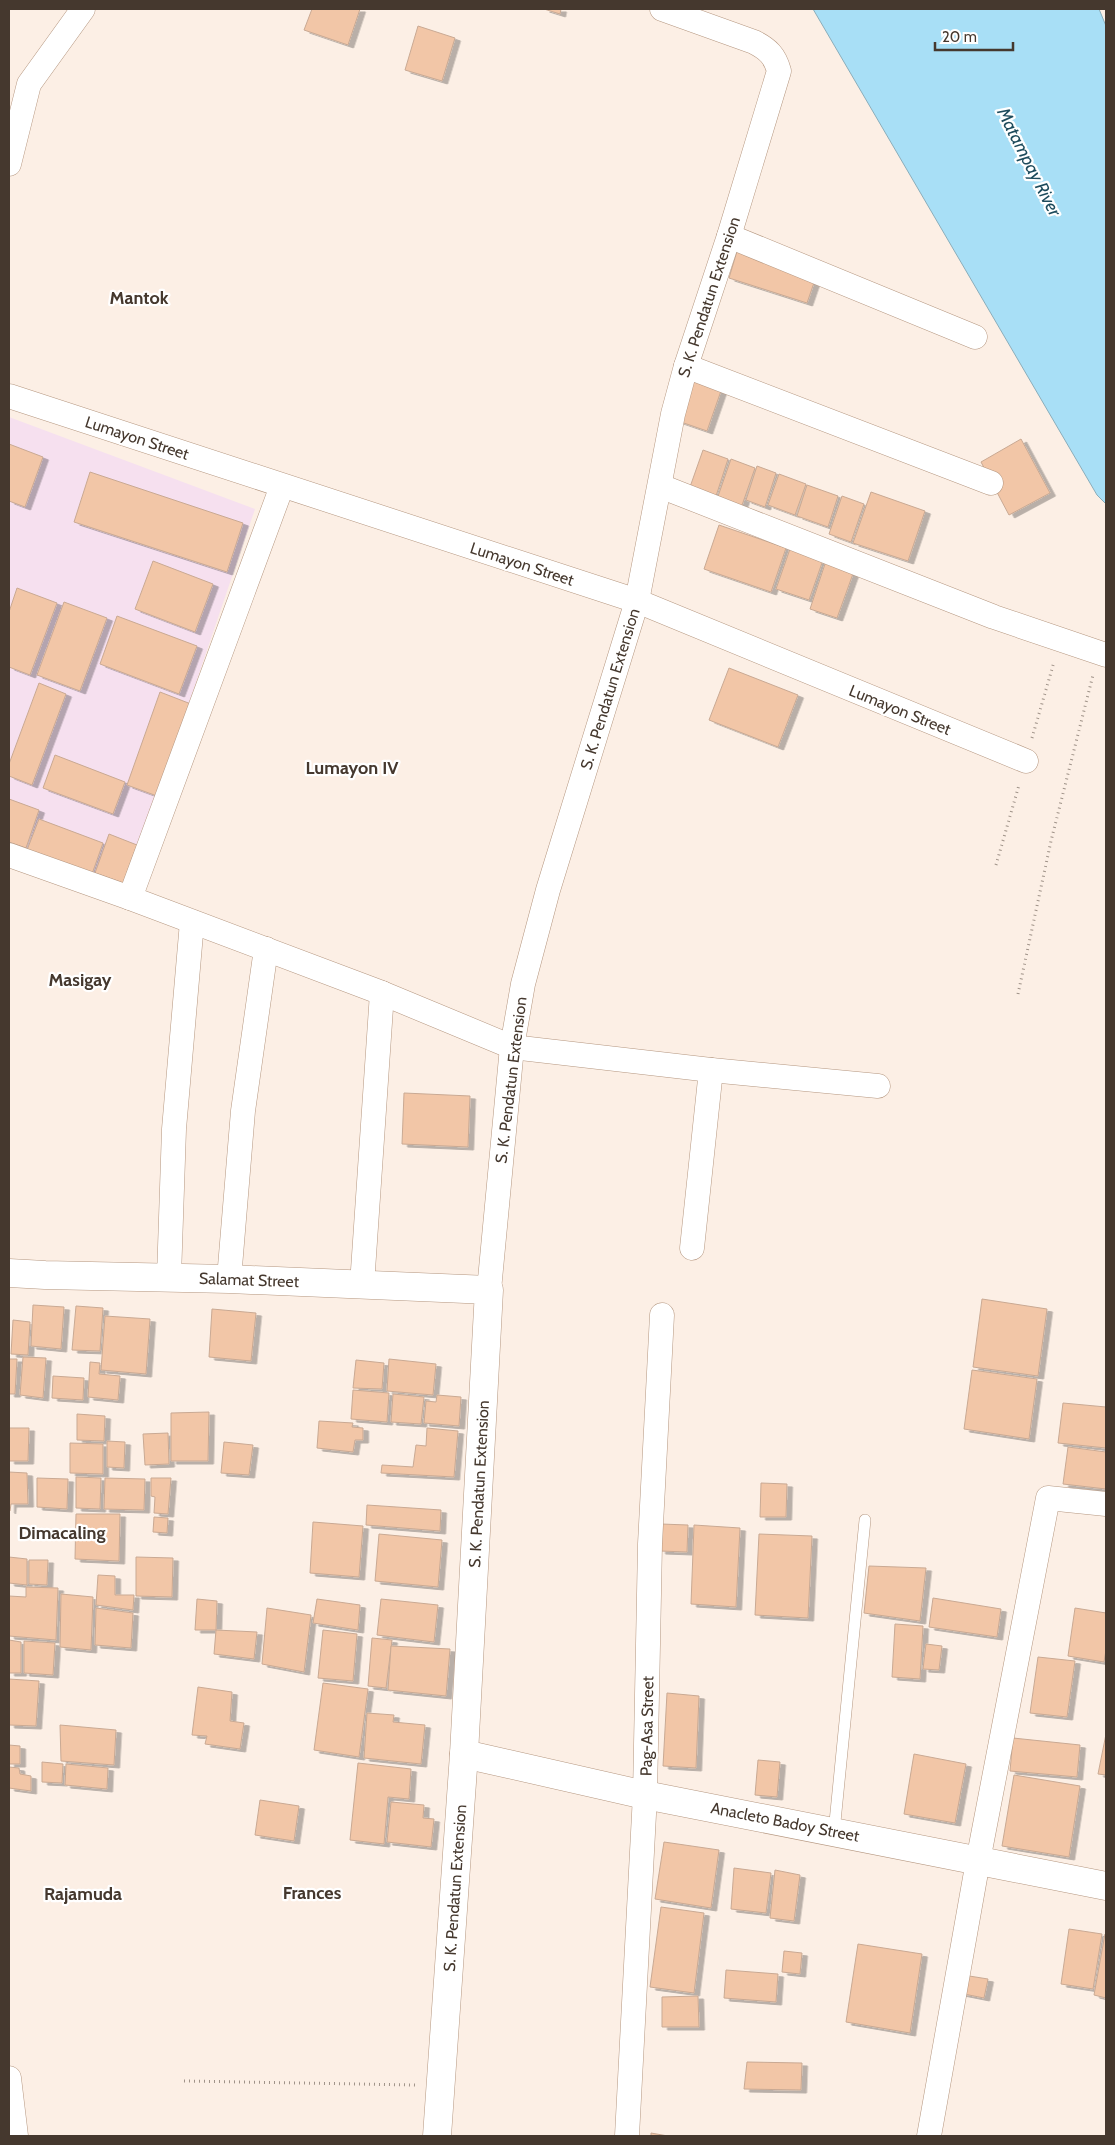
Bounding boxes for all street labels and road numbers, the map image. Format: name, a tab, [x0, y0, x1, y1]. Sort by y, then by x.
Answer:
street label: S. K. Pendatun Extension	[674, 214, 744, 380]
street label: Lumayon Street	[83, 412, 192, 464]
street label: Lumayon Street	[468, 538, 577, 590]
street label: S. K. Pendatun Extension	[576, 606, 644, 772]
street label: Lumayon Street	[846, 681, 954, 739]
street label: S. K. Pendatun Extension	[491, 996, 531, 1164]
street label: Salamat Street	[199, 1269, 300, 1291]
street label: S. K. Pendatun Extension	[465, 1400, 493, 1568]
street label: Pag-Asa Street	[637, 1675, 657, 1776]
street label: Anacleto Badoy Street	[709, 1798, 861, 1846]
street label: S. K. Pendatun Extension	[440, 1804, 470, 1972]

